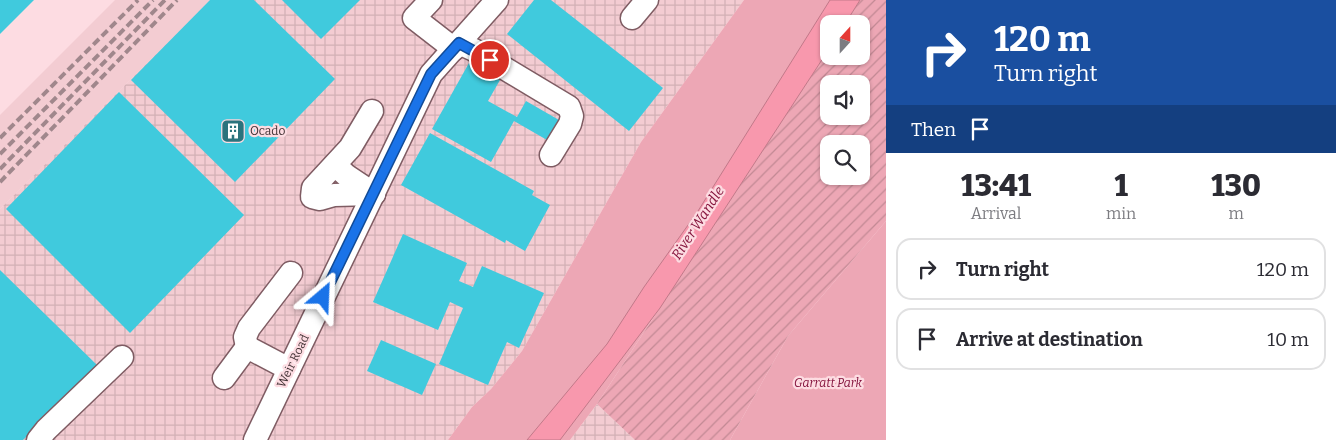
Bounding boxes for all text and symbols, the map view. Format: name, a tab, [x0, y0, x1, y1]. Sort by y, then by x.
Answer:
north arrow	[820, 15, 870, 65]
map controls	[820, 15, 870, 185]
text: 120 m	[994, 18, 1091, 60]
icon: right	[911, 20, 976, 85]
pin	[469, 39, 511, 81]
icon: arrive	[476, 46, 504, 74]
text: Turn right	[994, 60, 1097, 87]
button: sound	[820, 75, 870, 125]
icon: arrive	[966, 115, 994, 143]
building icon: Ocado	[220, 118, 246, 144]
text: Then	[911, 118, 956, 141]
place label: Ocado	[250, 124, 285, 138]
button: search	[820, 135, 870, 185]
text: 13:41	[961, 168, 1031, 204]
text: 1	[1114, 168, 1128, 204]
text: 130	[1211, 168, 1261, 204]
water label: River Wandle	[668, 183, 728, 263]
text: Arrival	[971, 204, 1021, 223]
text: min	[1106, 204, 1136, 223]
text: m	[1228, 204, 1244, 223]
icon: right	[913, 255, 941, 283]
text: Turn right	[956, 258, 1049, 281]
text: 120 m	[1257, 258, 1309, 281]
position arrow	[296, 270, 348, 322]
icon: arrive	[913, 325, 941, 353]
text: Arrive at destination	[956, 328, 1143, 351]
text: 10 m	[1267, 328, 1309, 351]
street label: Weir Road	[274, 332, 312, 390]
park label: Garratt Park	[794, 376, 863, 390]

